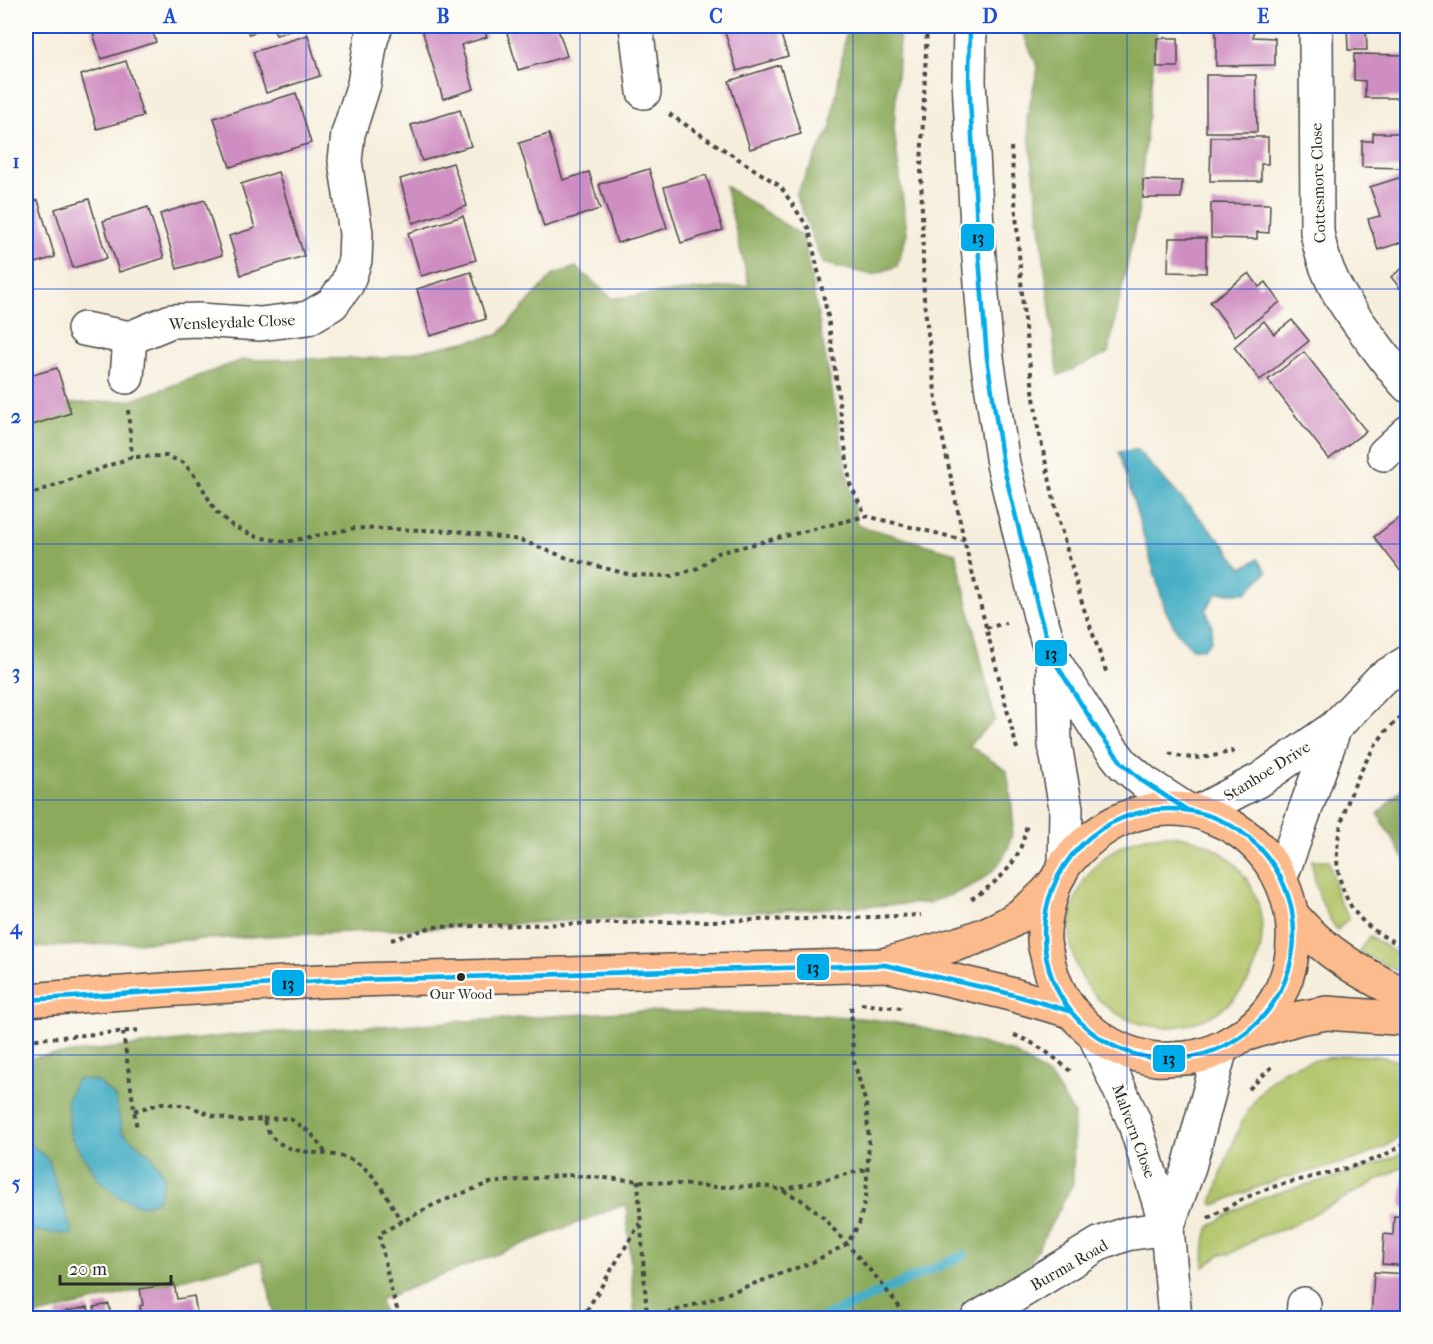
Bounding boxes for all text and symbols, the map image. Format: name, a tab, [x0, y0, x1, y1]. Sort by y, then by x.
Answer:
text: A	[162, 5, 178, 28]
text: B	[436, 5, 450, 28]
text: C	[709, 5, 723, 28]
text: D	[982, 5, 998, 28]
text: E	[1257, 5, 1269, 28]
street label: Cottesmore Close	[1306, 122, 1330, 243]
text: 1	[12, 150, 20, 173]
line badge: 13	[960, 223, 995, 252]
text: 13	[972, 228, 984, 248]
street label: Wensleydale Close	[167, 310, 296, 334]
text: 2	[11, 405, 21, 428]
line badge: 13	[1034, 639, 1068, 667]
text: 13	[1045, 644, 1057, 664]
text: 3	[12, 661, 20, 684]
street label: Stanhoe Drive	[1220, 737, 1314, 805]
text: 4	[9, 916, 23, 940]
line badge: 13	[796, 953, 830, 981]
text: 13	[807, 958, 819, 978]
line badge: 13	[271, 969, 305, 997]
marker: Our Wood	[455, 971, 467, 983]
text: 13	[282, 974, 294, 994]
place label: Our Wood	[430, 986, 493, 1003]
line badge: 13	[1152, 1044, 1186, 1073]
text: 13	[1163, 1049, 1175, 1069]
street label: Malvern Close	[1108, 1082, 1160, 1181]
text: 5	[12, 1172, 21, 1195]
street label: Burma Road	[1027, 1235, 1111, 1295]
scale bar	[60, 1248, 171, 1286]
text: 20 m	[69, 1259, 107, 1280]

